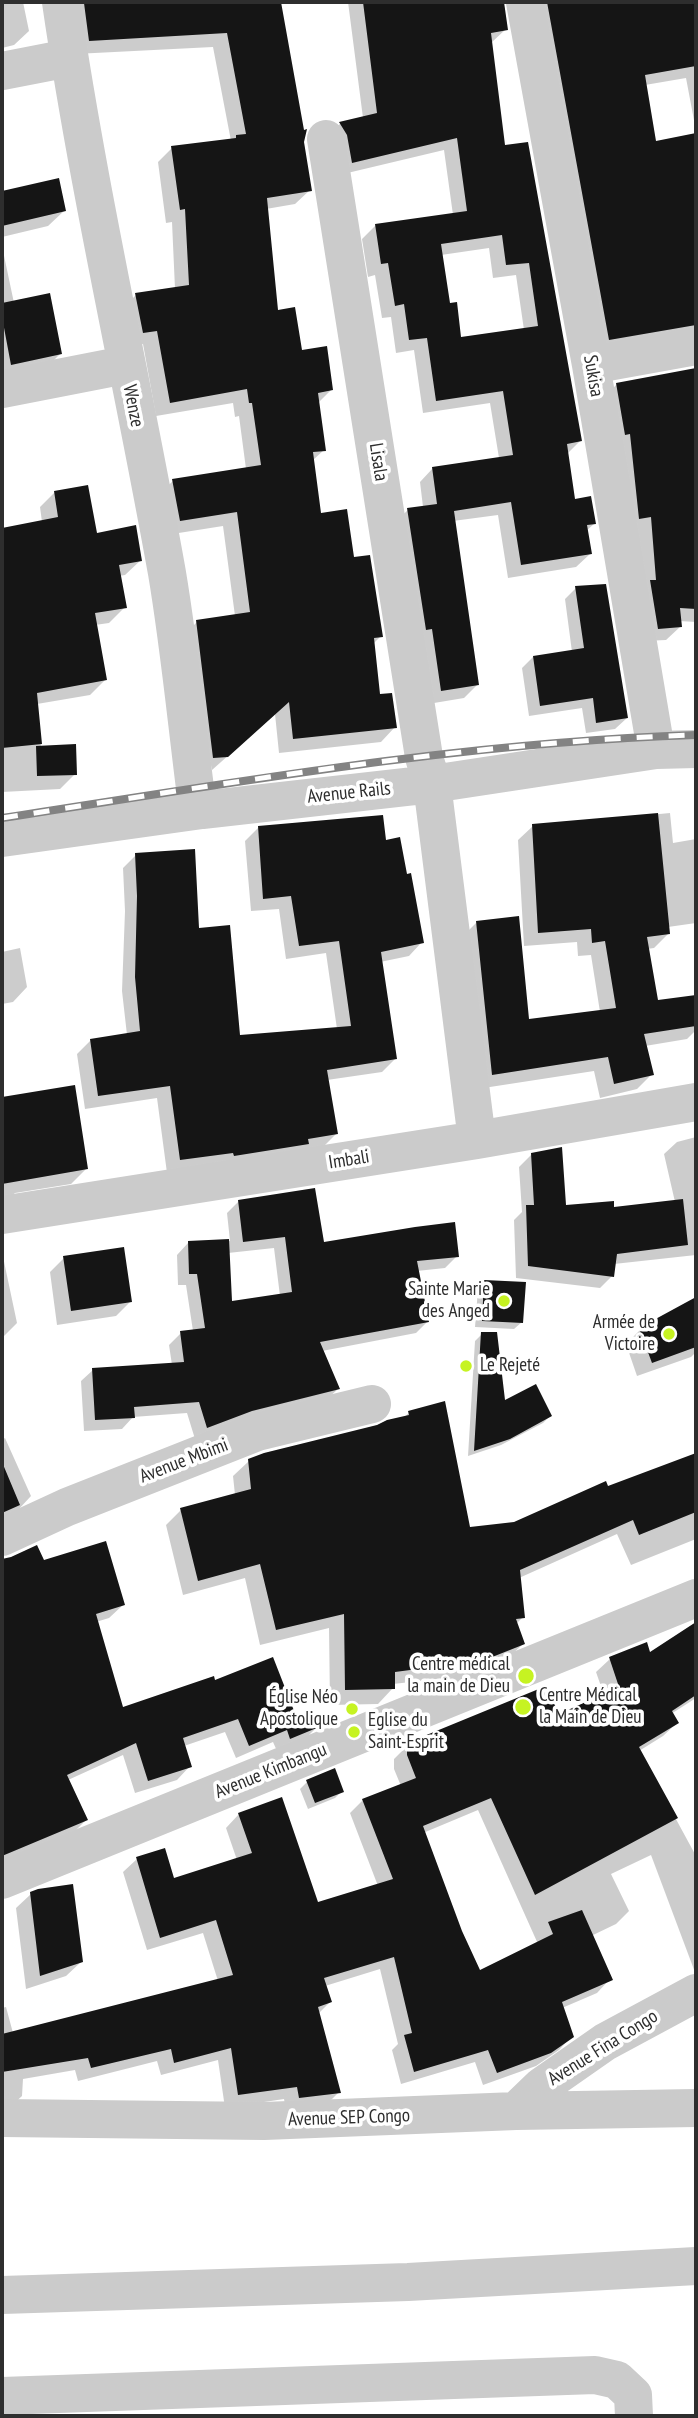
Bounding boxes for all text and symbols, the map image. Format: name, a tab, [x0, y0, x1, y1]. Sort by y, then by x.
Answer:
street label: Sukisa	[578, 353, 608, 399]
street label: Wenze	[118, 383, 148, 429]
street label: Lisala	[364, 441, 392, 483]
street label: Avenue Rails	[306, 777, 392, 809]
street label: Imbali	[327, 1146, 371, 1174]
place label: Sainte Marie des Anged	[408, 1279, 490, 1323]
marker: Sainte Marie des Anged	[496, 1293, 512, 1309]
place label: Armée de Victoire	[593, 1312, 655, 1356]
marker: Armée de Victoire	[661, 1326, 677, 1342]
place label: Le Rejeté	[480, 1355, 540, 1377]
marker: Le Rejeté	[458, 1358, 474, 1374]
street label: Avenue Mbimi	[136, 1434, 232, 1488]
place label: Centre médical la main de Dieu	[407, 1654, 510, 1698]
marker: Centre médical la main de Dieu	[516, 1666, 536, 1686]
place label: Centre Médical la Main de Dieu	[539, 1685, 642, 1729]
place label: Église Néo Apostolique	[260, 1687, 338, 1731]
marker: Centre Médical la Main de Dieu	[513, 1697, 533, 1717]
marker: Église Néo Apostolique	[344, 1701, 360, 1717]
place label: Eglise du Saint-Esprit	[368, 1710, 444, 1754]
marker: Eglise du Saint-Esprit	[346, 1724, 362, 1740]
street label: Avenue Kimbangu	[212, 1738, 330, 1804]
street label: Avenue Fina Congo	[544, 2005, 662, 2091]
street label: Avenue SEP Congo	[288, 2104, 410, 2132]

